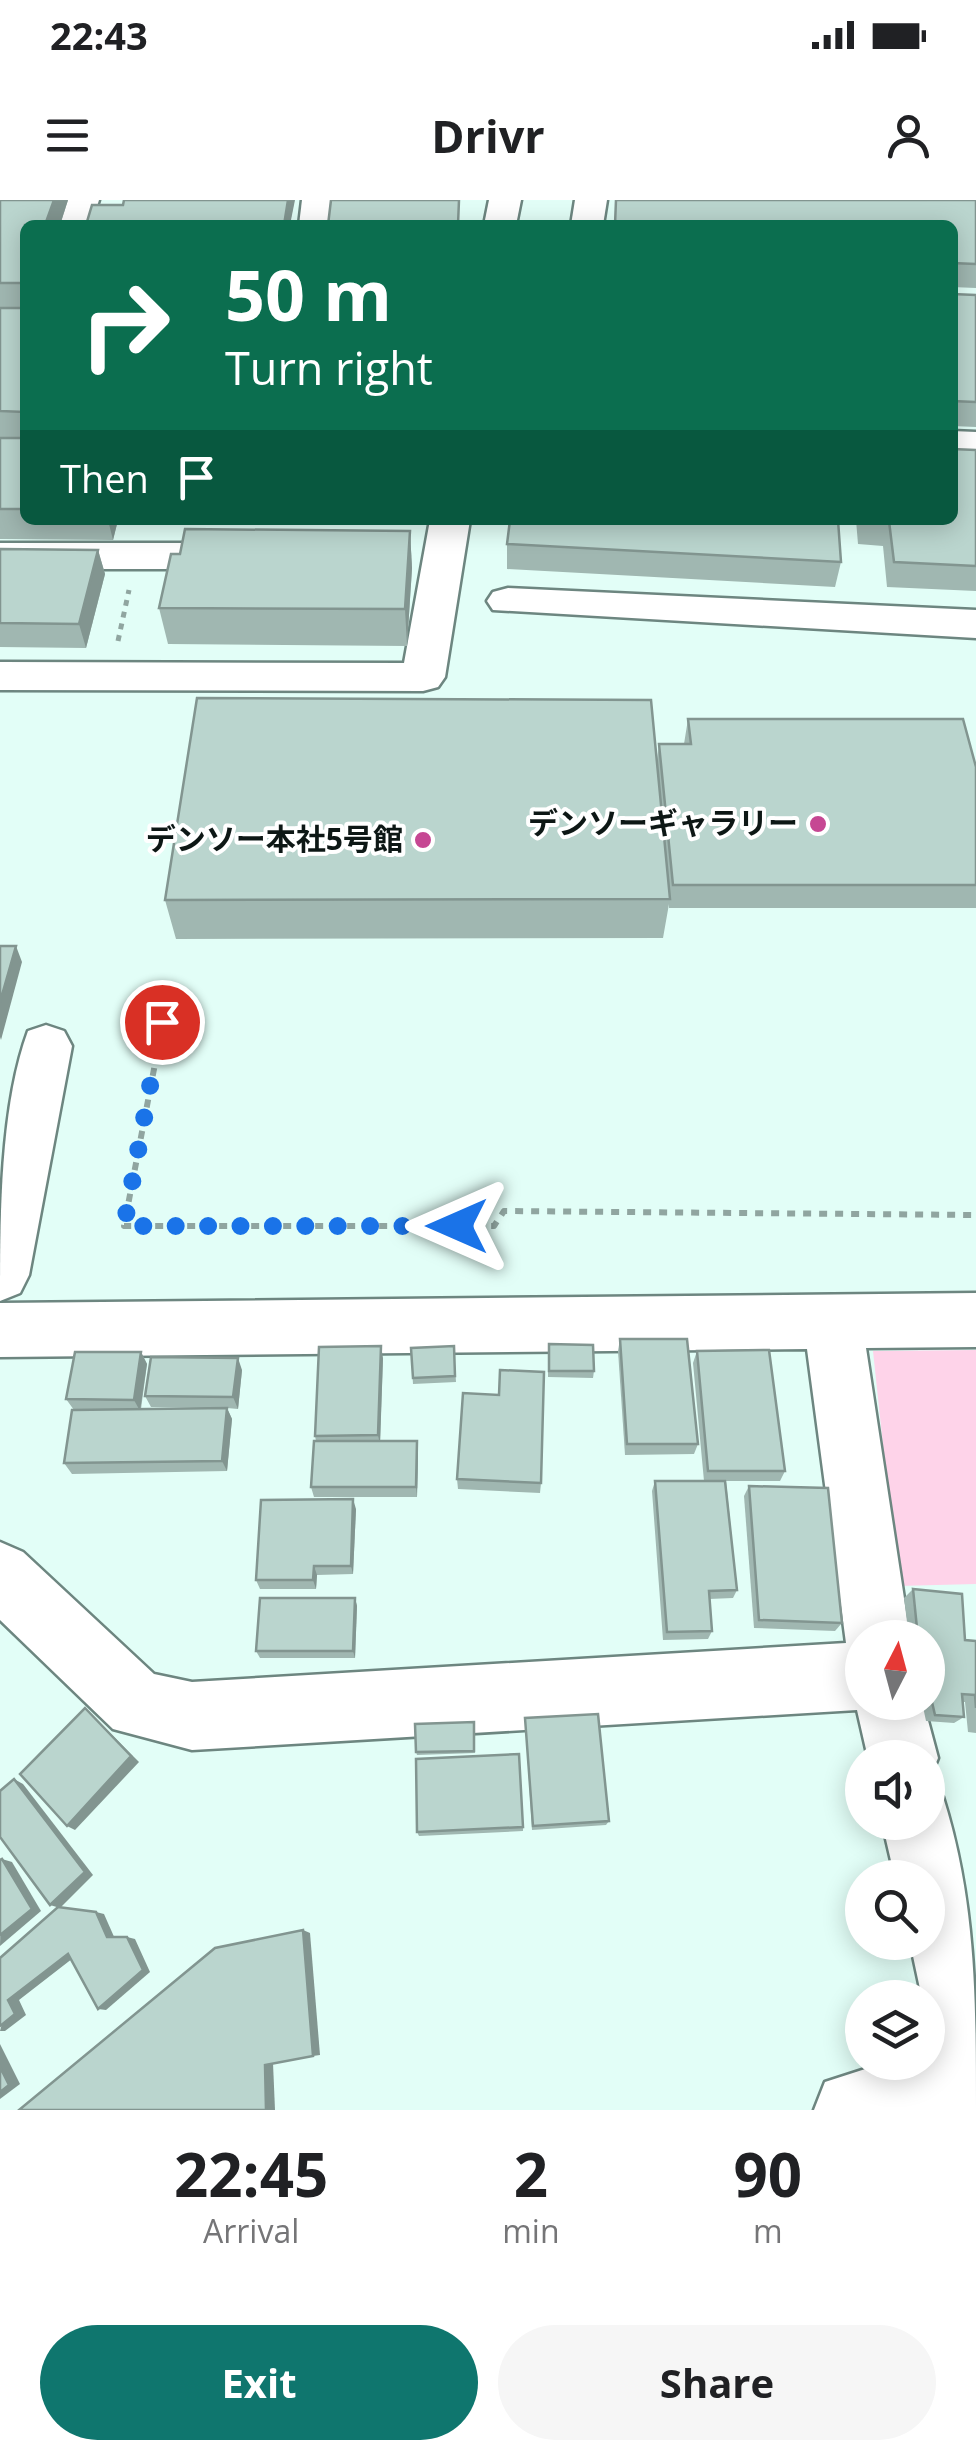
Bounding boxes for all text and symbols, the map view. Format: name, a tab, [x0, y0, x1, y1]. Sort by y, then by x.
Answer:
text: 22:43	[50, 9, 148, 61]
text: Drivr	[431, 105, 545, 166]
icon: menu	[40, 108, 95, 163]
icon: person	[881, 108, 936, 163]
text: 50 m	[225, 246, 392, 342]
icon: right	[60, 260, 190, 390]
text: Turn right	[225, 337, 433, 398]
icon: arrive	[169, 450, 224, 505]
text: Then	[60, 452, 149, 504]
place label: デンソーギャラリー	[528, 802, 798, 843]
marker: デンソーギャラリー	[807, 813, 829, 835]
place label: デンソー本社5号館	[146, 818, 403, 859]
marker: デンソー本社5号館	[412, 829, 434, 851]
pin	[120, 980, 205, 1065]
icon: arrive	[135, 995, 190, 1050]
position arrow	[405, 1174, 509, 1278]
north arrow	[845, 1620, 945, 1720]
map controls	[845, 1620, 945, 2080]
button: sound	[845, 1740, 945, 1840]
button: search	[845, 1860, 945, 1960]
button: layers	[845, 1980, 945, 2080]
text: 22:45	[174, 2133, 328, 2215]
text: 2	[514, 2133, 548, 2215]
text: 90	[733, 2133, 802, 2215]
text: Arrival	[203, 2209, 299, 2252]
text: min	[502, 2209, 560, 2252]
text: m	[753, 2209, 783, 2252]
button: Exit	[40, 2325, 478, 2440]
button: Share	[498, 2325, 936, 2440]

